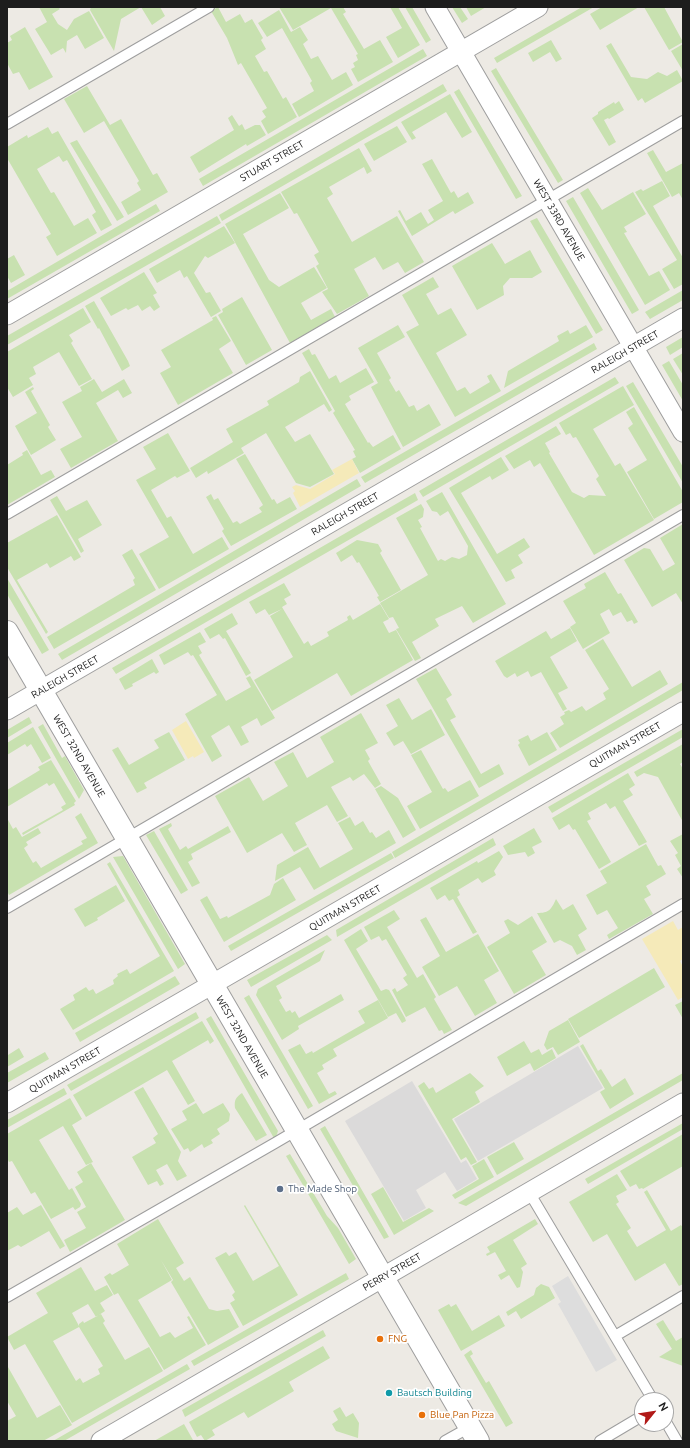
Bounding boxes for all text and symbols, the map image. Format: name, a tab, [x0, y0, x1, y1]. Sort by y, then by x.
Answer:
street label: STUART STREET	[238, 138, 306, 184]
street label: WEST 33RD AVENUE	[531, 177, 587, 263]
street label: RALEIGH STREET	[589, 328, 661, 376]
street label: RALEIGH STREET	[309, 490, 381, 538]
street label: RALEIGH STREET	[29, 653, 101, 701]
street label: WEST 32ND AVENUE	[51, 713, 107, 799]
street label: QUITMAN STREET	[587, 720, 663, 770]
street label: QUITMAN STREET	[307, 883, 383, 933]
street label: WEST 32ND AVENUE	[214, 994, 270, 1080]
street label: QUITMAN STREET	[27, 1045, 103, 1095]
place label: The Made Shop	[288, 1183, 357, 1195]
marker: The Made Shop	[275, 1184, 285, 1194]
street label: PERRY STREET	[360, 1250, 424, 1294]
place label: FNG	[388, 1333, 407, 1345]
marker: FNG	[375, 1334, 385, 1344]
place label: Bautsch Building	[397, 1387, 472, 1399]
marker: Bautsch Building	[384, 1388, 394, 1398]
north arrow	[634, 1392, 674, 1432]
text: N	[656, 1400, 671, 1413]
place label: Blue Pan Pizza	[430, 1409, 494, 1421]
marker: Blue Pan Pizza	[417, 1410, 427, 1420]

